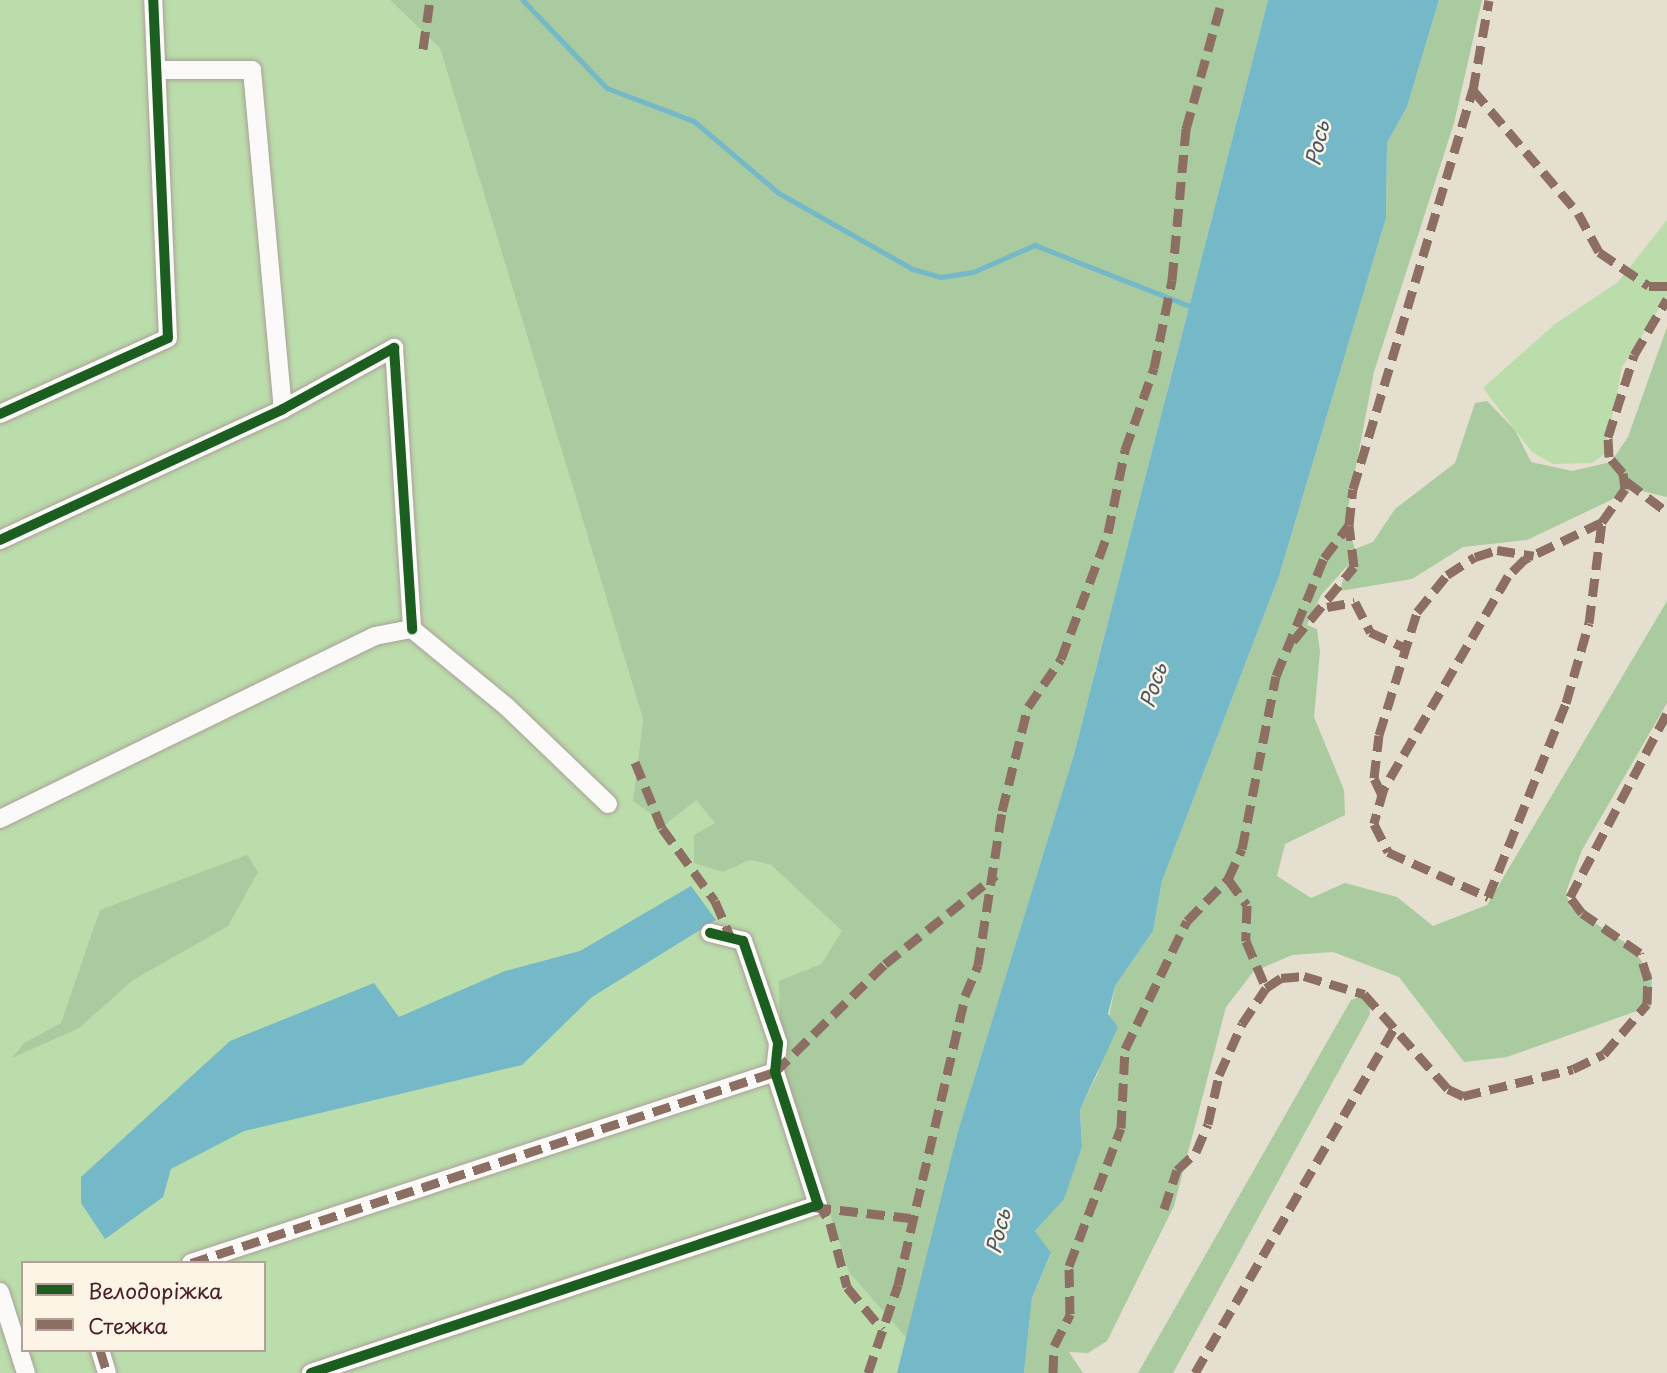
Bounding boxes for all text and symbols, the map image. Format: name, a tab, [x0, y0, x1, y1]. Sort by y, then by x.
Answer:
water label: Рось	[1299, 118, 1333, 168]
water label: Рось	[1133, 660, 1171, 710]
water label: Рось	[979, 1206, 1015, 1256]
legend	[21, 1261, 266, 1352]
text: Велодоріжка	[88, 1274, 222, 1306]
text: Стежка	[88, 1309, 168, 1341]

